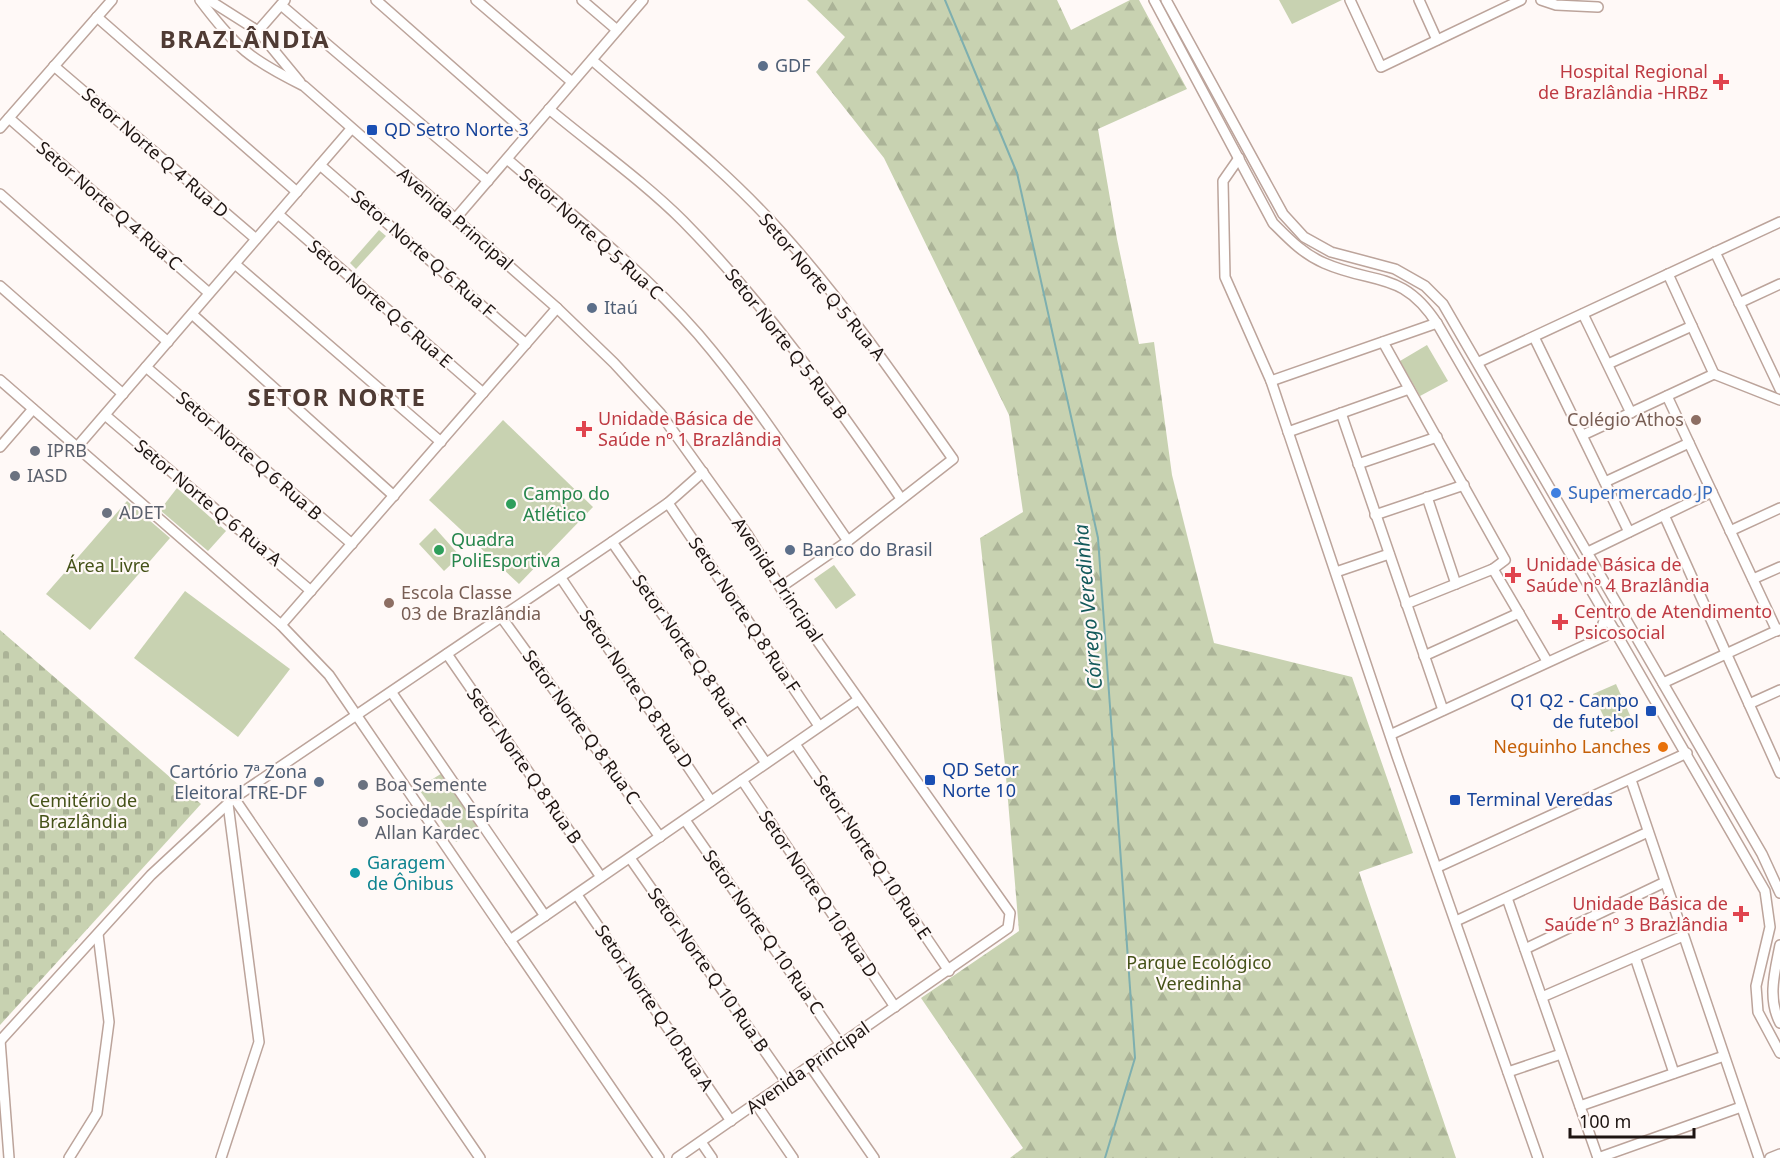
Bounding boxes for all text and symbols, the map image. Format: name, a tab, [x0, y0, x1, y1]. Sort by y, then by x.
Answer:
district label: BRAZLÂNDIA	[160, 22, 330, 55]
place label: GDF	[775, 53, 811, 77]
marker: GDF	[756, 59, 770, 73]
place label: Hospital Regional de Brazlândia -HRBz	[1538, 59, 1708, 104]
marker: Hospital Regional de Brazlândia -HRBz	[1712, 73, 1730, 91]
street label: Setor Norte Q 4 Rua D	[77, 82, 234, 223]
place label: QD Setro Norte 3	[384, 117, 529, 141]
marker: QD Setro Norte 3	[365, 123, 379, 137]
street label: Setor Norte Q 4 Rua C	[32, 135, 187, 275]
street label: Avenida Principal	[393, 161, 518, 275]
street label: Setor Norte Q 5 Rua C	[515, 162, 668, 304]
street label: Setor Norte Q 6 Rua F	[347, 184, 501, 322]
street label: Setor Norte Q 5 Rua A	[754, 208, 892, 365]
street label: Setor Norte Q 6 Rua E	[303, 234, 458, 373]
street label: Setor Norte Q 5 Rua B	[720, 263, 853, 424]
place label: Itaú	[604, 295, 638, 319]
marker: Itaú	[585, 301, 599, 315]
district label: SETOR NORTE	[247, 380, 427, 413]
street label: Setor Norte Q 6 Rua B	[172, 385, 327, 525]
place label: Unidade Básica de Saúde nº 1 Brazlândia	[598, 406, 782, 451]
place label: Colégio Athos	[1567, 407, 1684, 431]
marker: Colégio Athos	[1689, 413, 1703, 427]
marker: Unidade Básica de Saúde nº 1 Brazlândia	[575, 420, 593, 438]
street label: Setor Norte Q 6 Rua A	[130, 434, 288, 571]
place label: IPRB	[47, 438, 87, 462]
marker: IPRB	[28, 444, 42, 458]
place label: IASD	[27, 463, 68, 487]
marker: IASD	[8, 469, 22, 483]
place label: Supermercado JP	[1568, 480, 1713, 504]
place label: Campo do Atlético	[523, 481, 610, 526]
marker: Supermercado JP	[1549, 486, 1563, 500]
marker: Campo do Atlético	[504, 497, 518, 511]
place label: ADET	[119, 500, 164, 524]
marker: ADET	[100, 506, 114, 520]
street label: Avenida Principal	[727, 512, 828, 647]
water label: Córrego Veredinha	[1067, 523, 1108, 691]
place label: Quadra PoliEsportiva	[451, 527, 560, 572]
street label: Setor Norte Q 8 Rua F	[684, 532, 806, 697]
place label: Banco do Brasil	[802, 537, 933, 561]
marker: Quadra PoliEsportiva	[432, 543, 446, 557]
marker: Banco do Brasil	[783, 543, 797, 557]
place label: Unidade Básica de Saúde nº 4 Brazlândia	[1526, 552, 1710, 597]
park label: Área Livre	[66, 553, 150, 577]
marker: Unidade Básica de Saúde nº 4 Brazlândia	[1504, 566, 1522, 584]
street label: Setor Norte Q 8 Rua E	[627, 569, 752, 734]
place label: Escola Classe 03 de Brazlândia	[401, 580, 541, 625]
marker: Escola Classe 03 de Brazlândia	[382, 596, 396, 610]
place label: Centro de Atendimento Psicosocial	[1574, 599, 1772, 644]
street label: Setor Norte Q 8 Rua D	[575, 604, 699, 773]
marker: Centro de Atendimento Psicosocial	[1551, 613, 1569, 631]
street label: Setor Norte Q 8 Rua C	[518, 644, 646, 808]
street label: Setor Norte Q 8 Rua B	[462, 683, 588, 848]
place label: Q1 Q2 - Campo de futebol	[1510, 688, 1639, 733]
marker: Q1 Q2 - Campo de futebol	[1644, 704, 1658, 718]
place label: Neguinho Lanches	[1493, 734, 1651, 758]
marker: Neguinho Lanches	[1656, 740, 1670, 754]
place label: QD Setor Norte 10	[942, 757, 1019, 802]
place label: Cartório 7ª Zona Eleitoral TRE-DF	[169, 759, 307, 804]
street label: Setor Norte Q 10 Rua E	[809, 769, 937, 944]
place label: Boa Semente	[375, 772, 487, 796]
marker: QD Setor Norte 10	[923, 773, 937, 787]
marker: Cartório 7ª Zona Eleitoral TRE-DF	[312, 775, 326, 789]
marker: Boa Semente	[356, 778, 370, 792]
place label: Terminal Veredas	[1467, 787, 1613, 811]
park label: Cemitério de Brazlândia	[29, 788, 137, 833]
marker: Terminal Veredas	[1448, 793, 1462, 807]
place label: Sociedade Espírita Allan Kardec	[375, 799, 529, 844]
street label: Setor Norte Q 10 Rua D	[754, 805, 884, 982]
marker: Sociedade Espírita Allan Kardec	[356, 815, 370, 829]
street label: Setor Norte Q 10 Rua C	[698, 845, 830, 1018]
place label: Garagem de Ônibus	[367, 850, 454, 895]
marker: Garagem de Ônibus	[348, 866, 362, 880]
street label: Setor Norte Q 10 Rua B	[643, 882, 775, 1056]
place label: Unidade Básica de Saúde nº 3 Brazlândia	[1544, 891, 1728, 936]
marker: Unidade Básica de Saúde nº 3 Brazlândia	[1732, 905, 1750, 923]
street label: Setor Norte Q 10 Rua A	[590, 920, 720, 1096]
park label: Parque Ecológico Veredinha	[1126, 950, 1272, 995]
street label: Avenida Principal	[741, 1016, 874, 1119]
scale bar	[1570, 1101, 1694, 1139]
text: 100 m	[1579, 1109, 1631, 1133]

